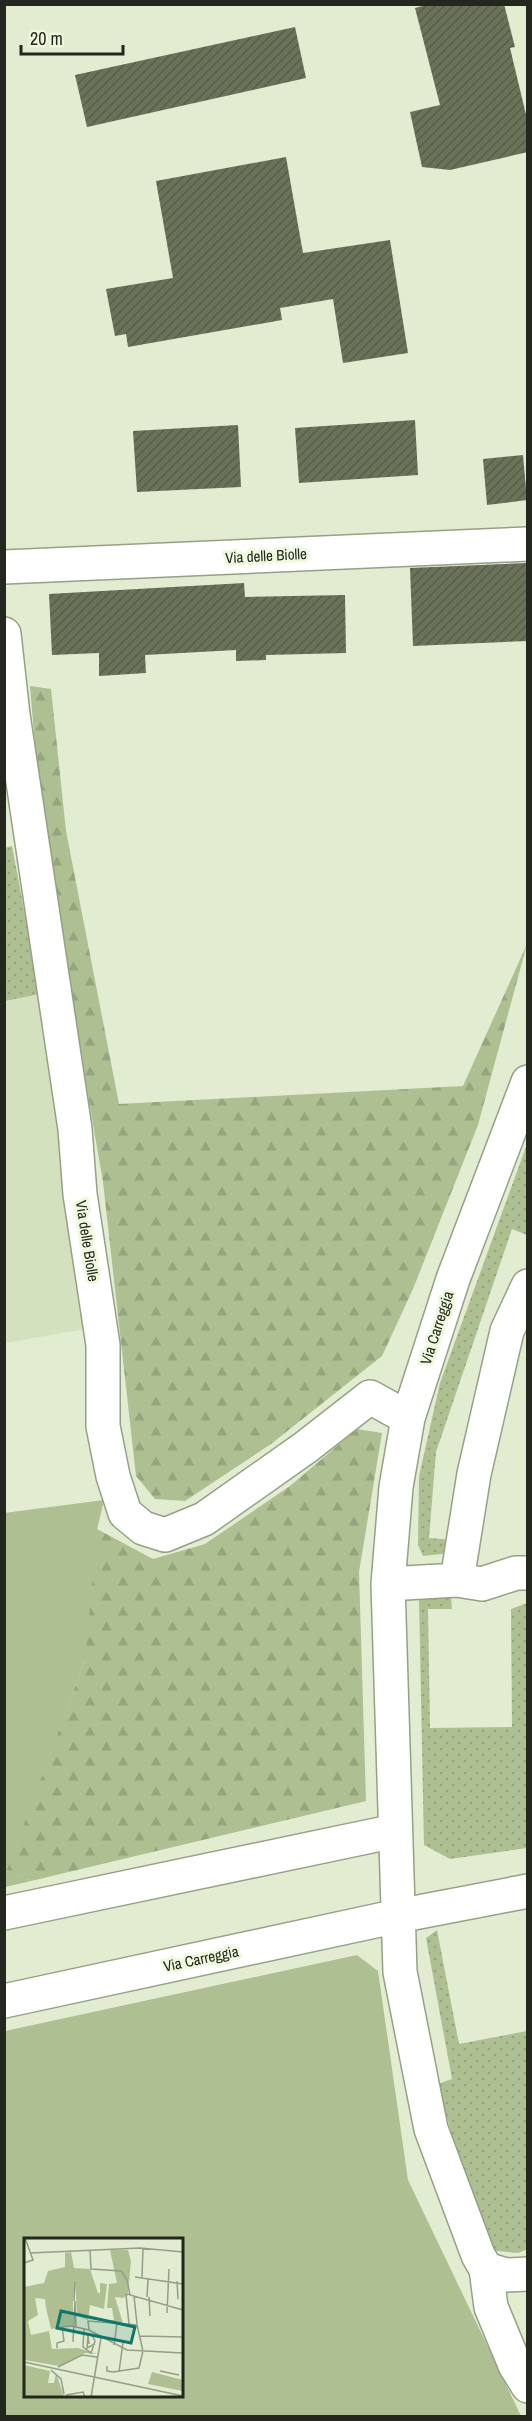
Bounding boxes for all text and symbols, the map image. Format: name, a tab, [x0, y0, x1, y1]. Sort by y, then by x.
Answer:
scale bar	[21, 18, 123, 56]
text: 20 m	[30, 26, 63, 51]
street label: Via delle Biolle	[225, 543, 308, 568]
street label: Via delle Biolle	[71, 1199, 104, 1283]
street label: Via Carreggia	[415, 1288, 458, 1367]
street label: Via Carreggia	[161, 1940, 241, 1977]
inset map	[24, 2238, 183, 2397]

